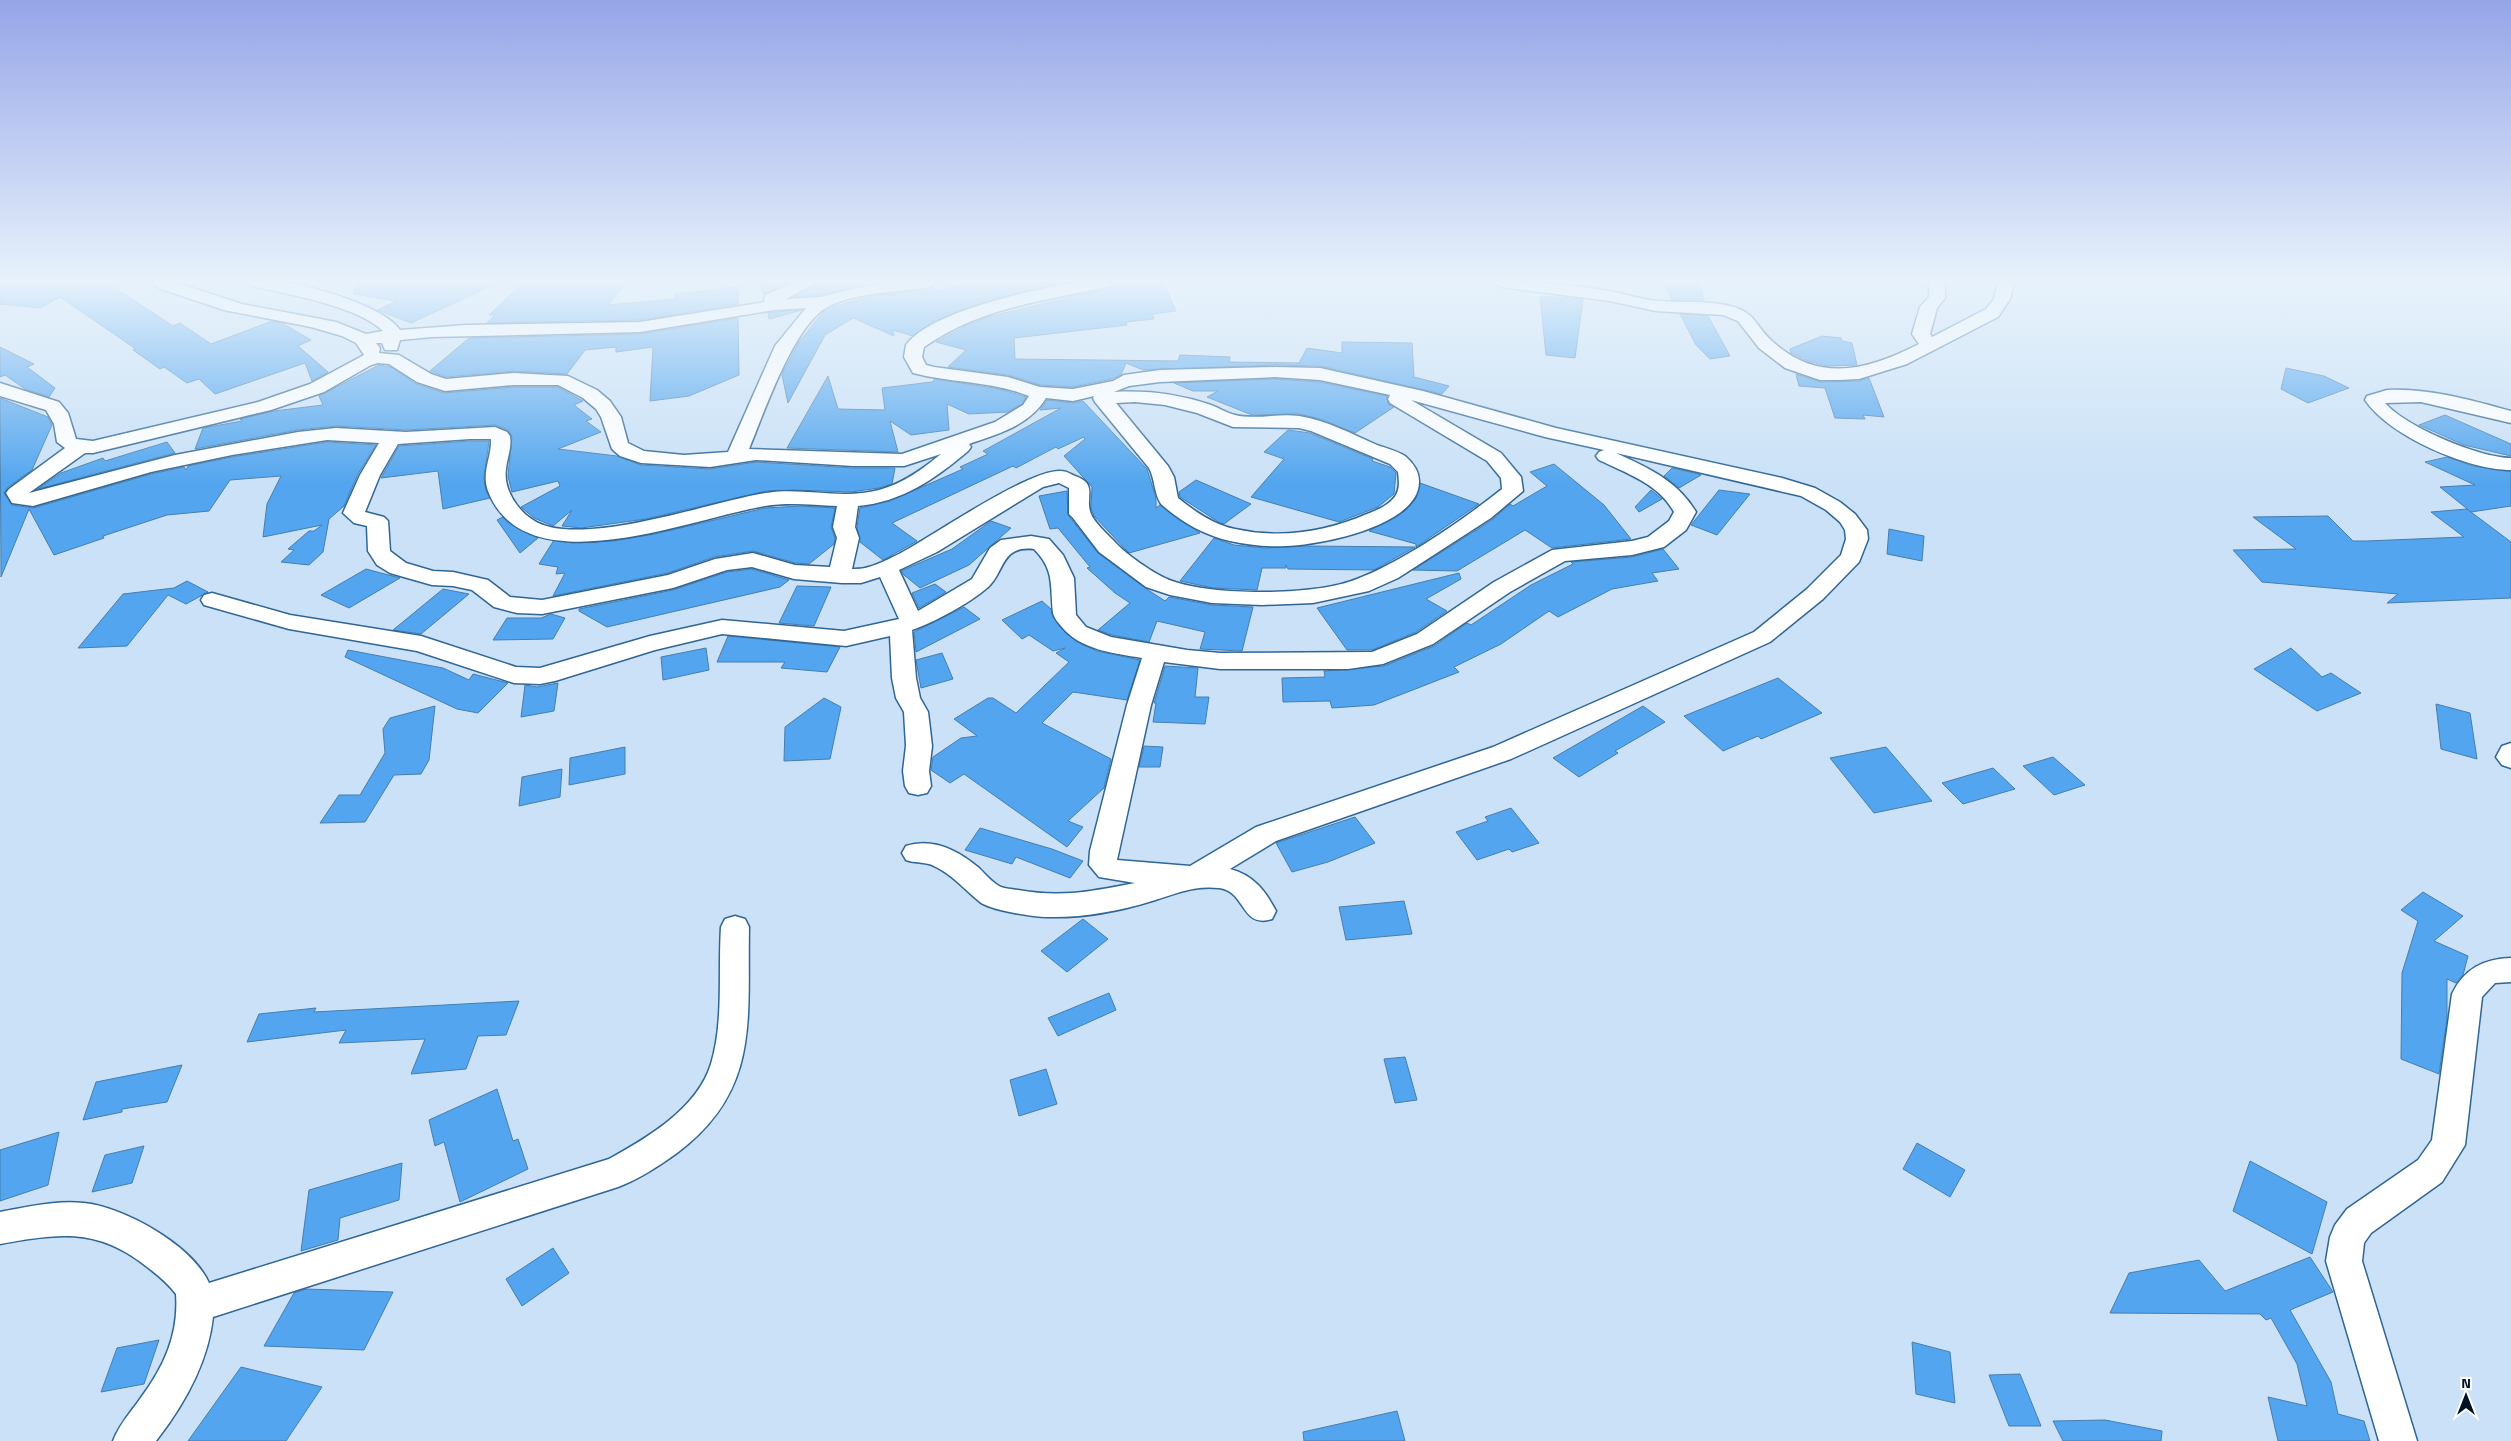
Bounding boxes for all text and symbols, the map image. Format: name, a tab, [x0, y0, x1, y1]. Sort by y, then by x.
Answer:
north arrow	[2441, 1371, 2491, 1421]
text: N	[2461, 1372, 2471, 1393]

